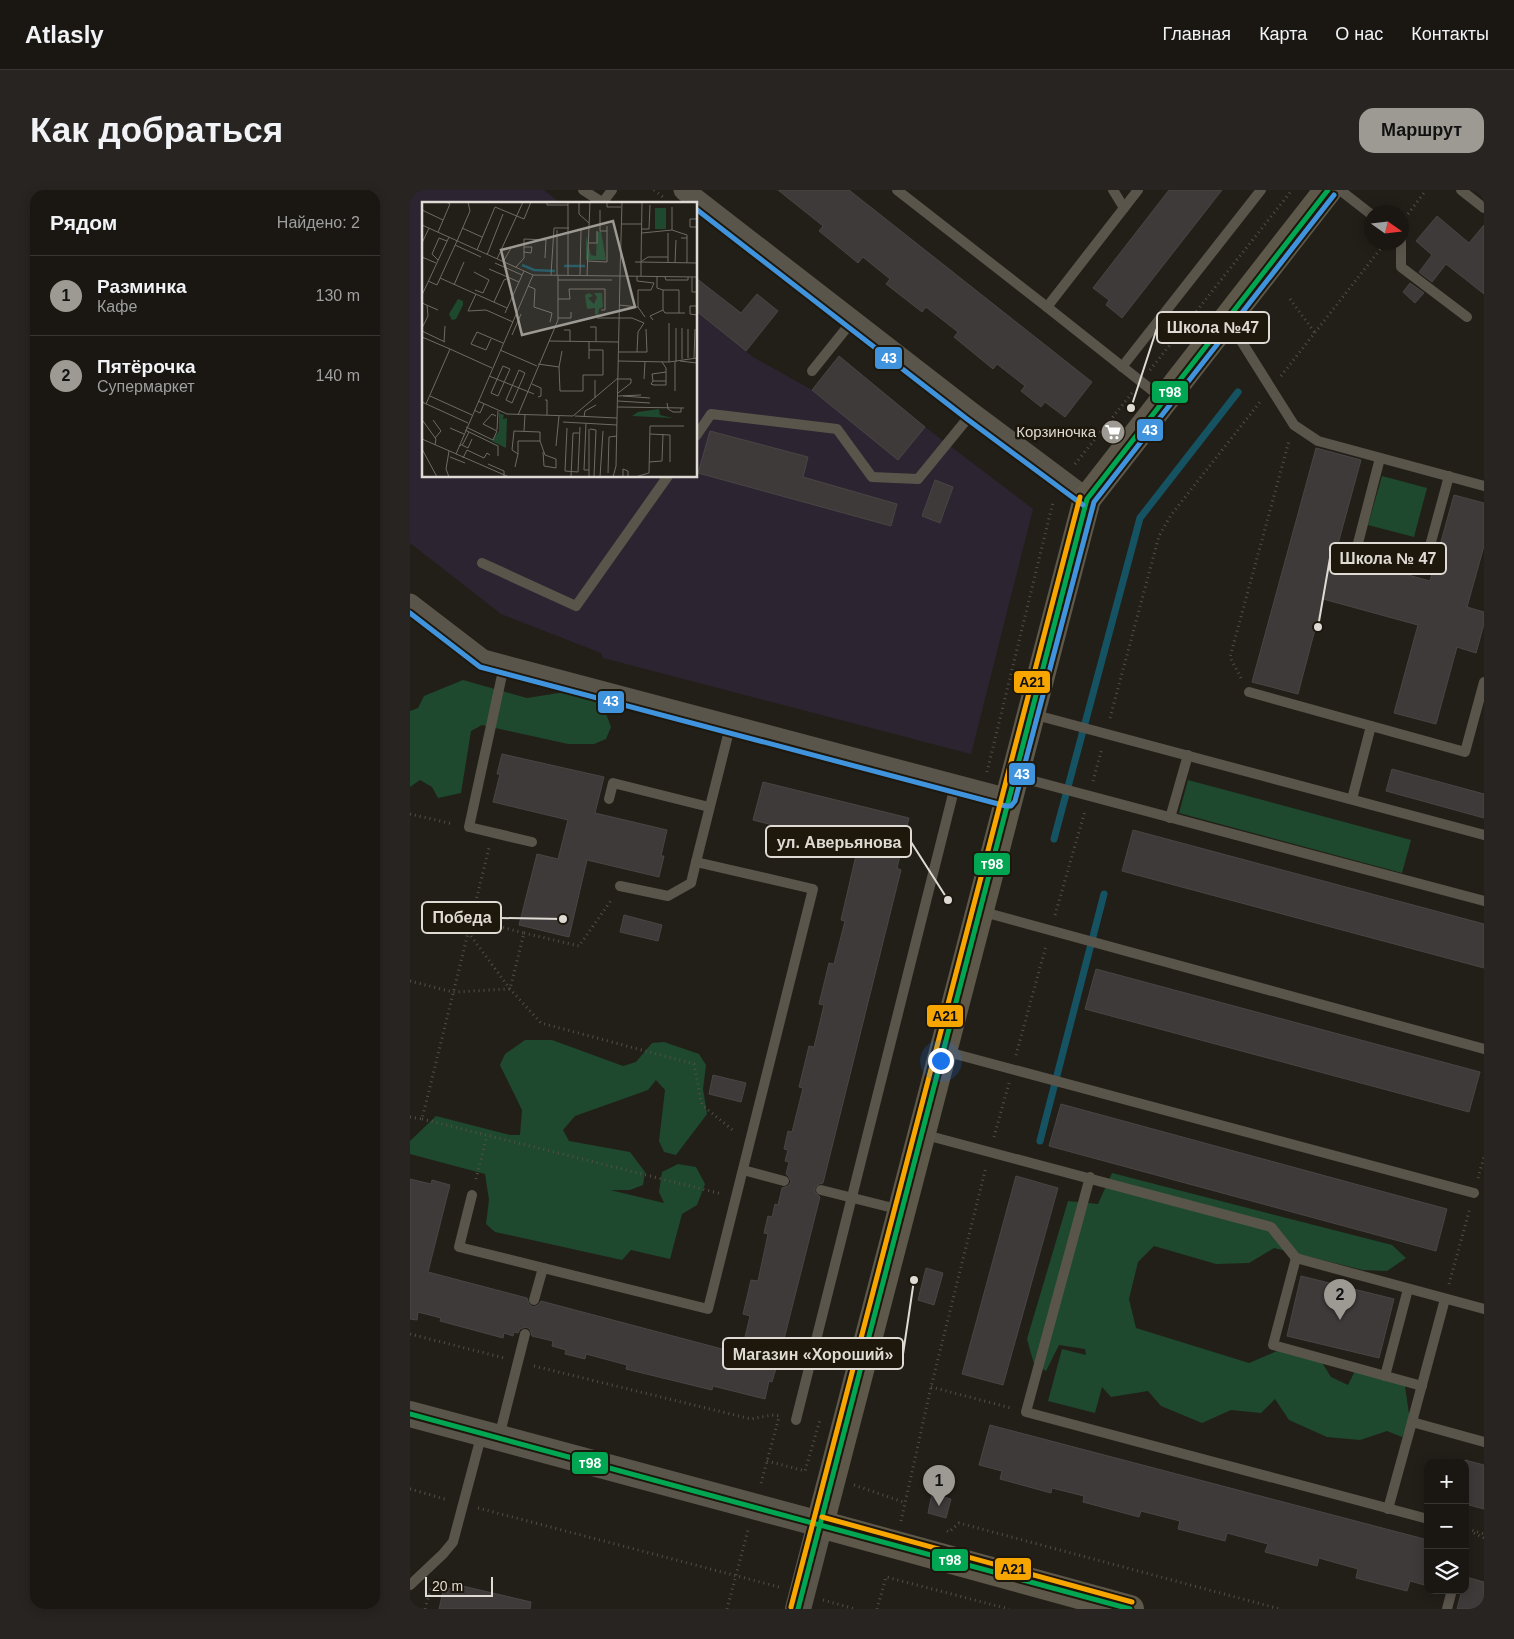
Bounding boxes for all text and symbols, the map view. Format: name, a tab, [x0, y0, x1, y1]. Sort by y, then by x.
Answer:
text: Atlasly	[25, 21, 104, 48]
text: Главная	[1163, 24, 1231, 44]
text: Карта	[1259, 24, 1307, 44]
text: О нас	[1335, 24, 1383, 44]
text: Контакты	[1411, 24, 1489, 44]
button: Маршрут	[1359, 108, 1484, 153]
text: Как добраться	[30, 110, 283, 149]
inset map	[422, 202, 698, 478]
north arrow	[1364, 205, 1409, 250]
text: Рядом	[50, 211, 117, 234]
text: Найдено: 2	[277, 214, 360, 231]
text: Разминка	[97, 276, 186, 297]
text: 1	[62, 287, 70, 304]
text: 130 m	[316, 287, 360, 304]
text: Кафе	[97, 298, 137, 315]
callout: Школа №47	[1157, 312, 1269, 343]
text: Школа №47	[1167, 319, 1259, 336]
line badge: 43	[874, 346, 903, 370]
text: 43	[881, 350, 897, 366]
text: Пятёрочка	[97, 356, 195, 377]
text: 2	[62, 367, 70, 384]
text: 140 m	[316, 367, 360, 384]
text: Супермаркет	[97, 378, 195, 395]
line badge: т98	[1151, 380, 1189, 404]
text: т98	[1159, 384, 1181, 400]
line badge: 43	[1136, 418, 1164, 442]
supermarket icon: Корзиночка	[1100, 419, 1126, 445]
text: 43	[1142, 422, 1158, 438]
place label: Корзиночка	[1016, 423, 1097, 440]
callout: Школа № 47	[1330, 543, 1446, 574]
text: Школа № 47	[1340, 550, 1437, 567]
line badge: А21	[1013, 670, 1051, 694]
text: А21	[1019, 674, 1045, 690]
line badge: 43	[597, 690, 625, 714]
text: 43	[603, 693, 619, 709]
line badge: 43	[1008, 762, 1036, 786]
text: 43	[1014, 766, 1030, 782]
callout: ул. Аверьянова	[766, 826, 911, 857]
text: ул. Аверьянова	[777, 834, 901, 851]
line badge: т98	[973, 852, 1011, 876]
text: т98	[981, 856, 1003, 872]
callout: Победа	[422, 902, 501, 933]
text: Победа	[432, 909, 492, 926]
line badge: А21	[926, 1004, 964, 1028]
text: А21	[932, 1008, 958, 1024]
your location	[928, 1048, 954, 1074]
pin: 2	[1324, 1279, 1356, 1320]
callout: Магазин «Хороший»	[723, 1338, 903, 1369]
text: Магазин «Хороший»	[733, 1346, 893, 1363]
line badge: т98	[571, 1451, 609, 1475]
text: т98	[579, 1455, 601, 1471]
map controls	[1424, 1459, 1469, 1594]
button: +	[1424, 1459, 1469, 1504]
pin: 1	[923, 1465, 955, 1506]
button: −	[1424, 1504, 1469, 1549]
line badge: т98	[931, 1548, 969, 1572]
button: layers	[1424, 1549, 1469, 1594]
text: т98	[939, 1552, 961, 1568]
line badge: А21	[994, 1557, 1032, 1581]
text: А21	[1000, 1561, 1026, 1577]
scale bar	[425, 1574, 492, 1597]
text: 20 m	[432, 1578, 463, 1594]

